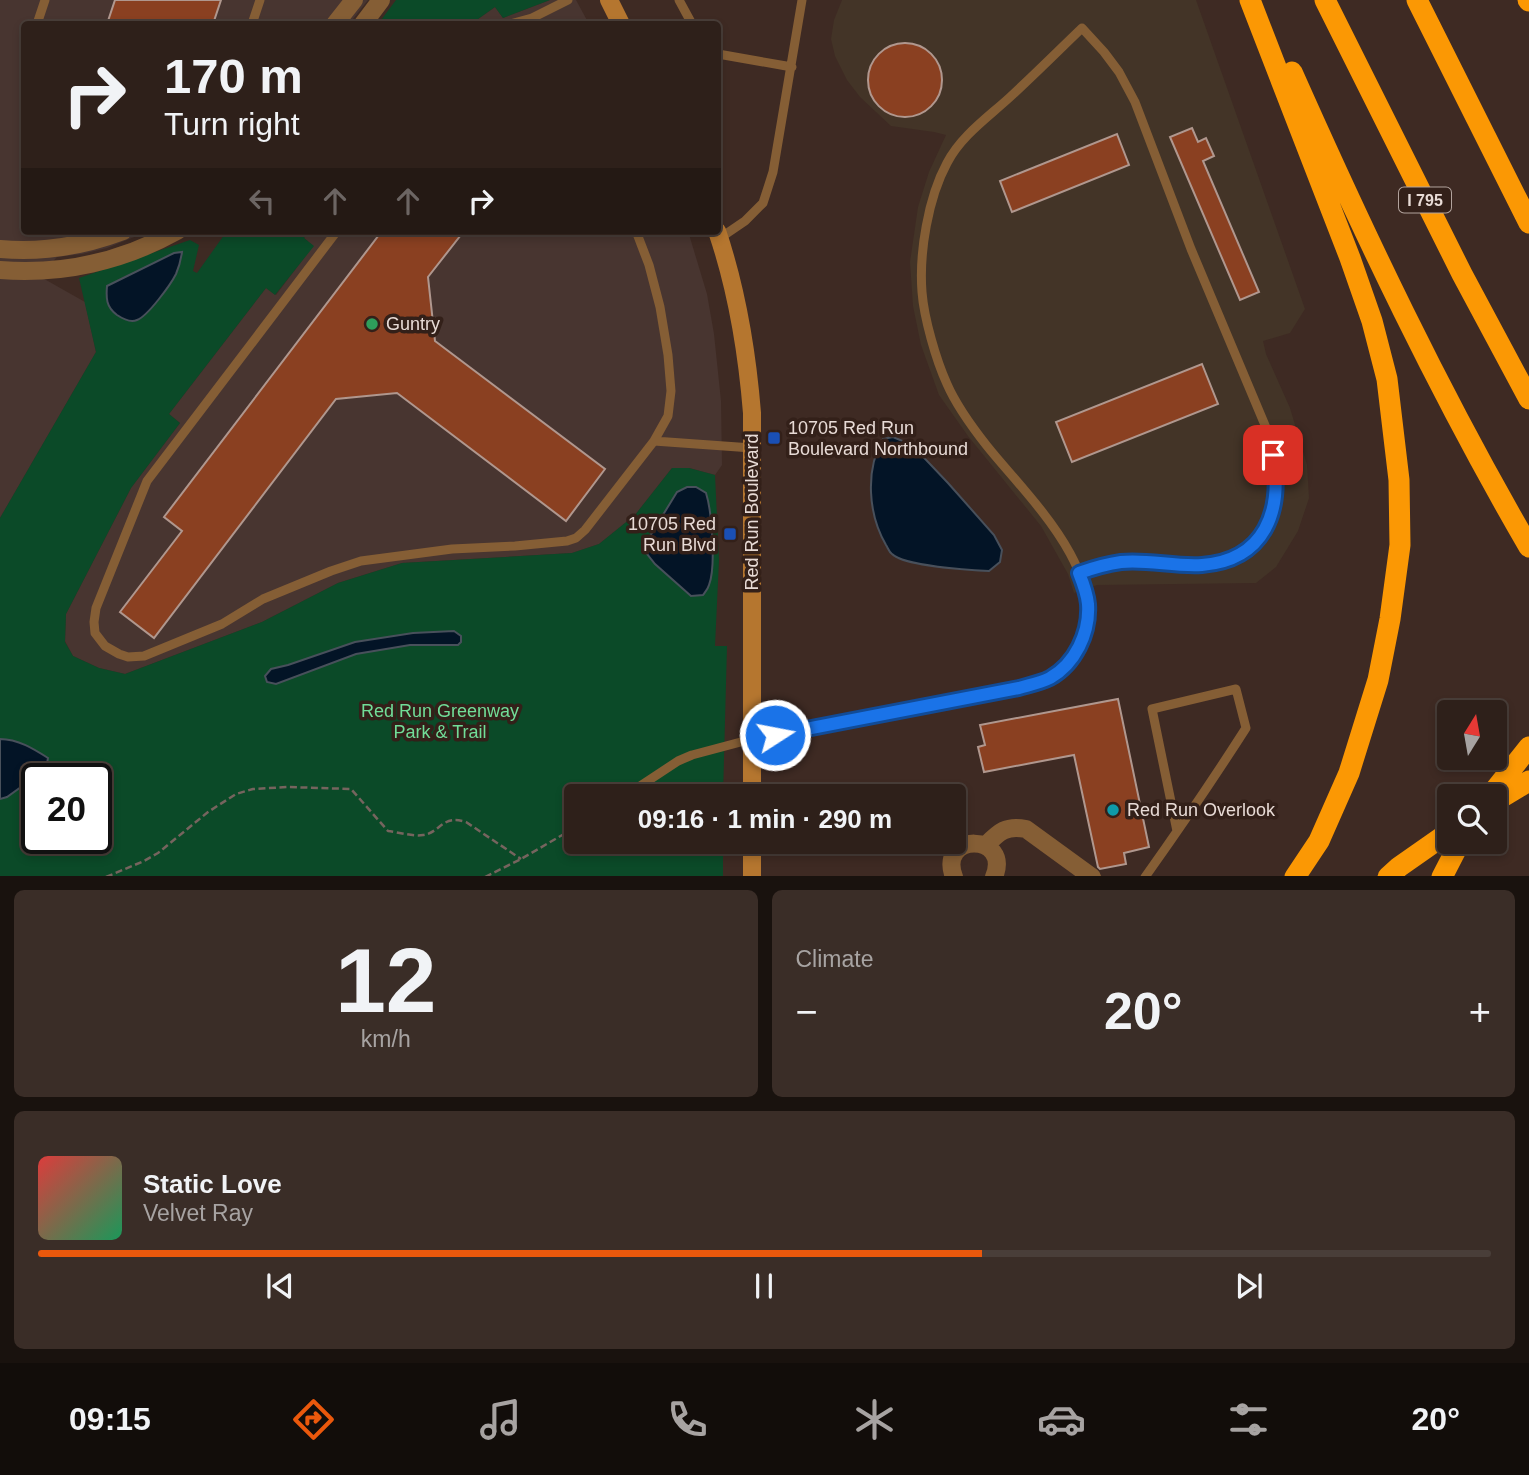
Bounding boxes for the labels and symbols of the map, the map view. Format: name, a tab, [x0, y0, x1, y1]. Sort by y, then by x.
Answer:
road number: I 795	[1399, 188, 1451, 212]
place label: Guntry	[386, 314, 440, 334]
marker: Guntry	[364, 316, 380, 332]
place label: 10705 Red Run Boulevard Northbound	[788, 418, 968, 459]
pin	[1243, 425, 1303, 485]
marker: 10705 Red Run Boulevard Northbound	[766, 430, 782, 446]
street label: Red Run Boulevard	[742, 433, 762, 591]
place label: 10705 Red Run Blvd	[628, 514, 716, 555]
marker: 10705 Red Run Blvd	[722, 526, 738, 542]
position arrow	[738, 698, 812, 772]
north arrow	[1437, 700, 1507, 770]
park label: Red Run Greenway Park & Trail	[361, 701, 519, 742]
speed limit sign: 20	[21, 763, 112, 854]
place label: Red Run Overlook	[1127, 800, 1276, 820]
marker: Red Run Overlook	[1105, 802, 1121, 818]

